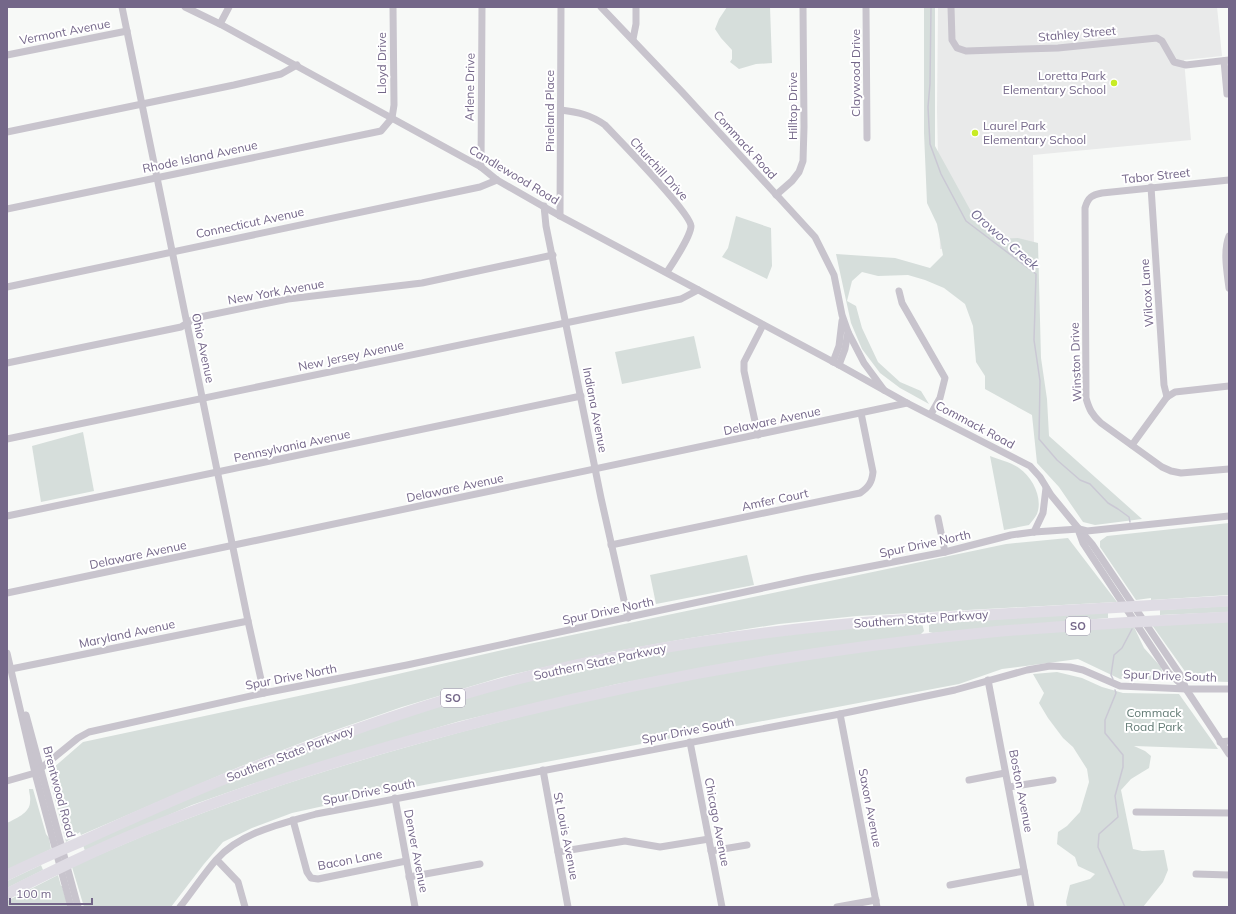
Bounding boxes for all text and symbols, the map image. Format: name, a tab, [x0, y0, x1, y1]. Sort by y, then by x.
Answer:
street label: Vermont Avenue	[18, 15, 112, 48]
street label: Stahley Street	[1038, 23, 1116, 44]
street label: Claywood Drive	[848, 29, 863, 117]
street label: Lloyd Drive	[374, 32, 389, 94]
street label: Arlene Drive	[461, 53, 478, 121]
place label: Loretta Park Elementary School	[1003, 68, 1107, 97]
street label: Pineland Place	[542, 70, 557, 152]
street label: Hilltop Drive	[785, 72, 800, 140]
marker: Loretta Park Elementary School	[1109, 78, 1119, 88]
street label: Commack Road	[710, 107, 780, 182]
place label: Laurel Park Elementary School	[983, 118, 1086, 147]
marker: Laurel Park Elementary School	[970, 128, 980, 138]
street label: Churchill Drive	[627, 134, 692, 203]
street label: Rhode Island Avenue	[141, 137, 259, 176]
street label: Candlewood Road	[466, 142, 562, 207]
street label: Tabor Street	[1121, 164, 1191, 187]
street label: Connecticut Avenue	[194, 204, 305, 241]
water label: Orowoc Creek	[968, 205, 1042, 273]
street label: Wilcox Lane	[1137, 258, 1156, 328]
street label: New York Avenue	[227, 276, 325, 307]
street label: Ohio Avenue	[189, 312, 218, 384]
street label: Winston Drive	[1067, 322, 1084, 402]
street label: New Jersey Avenue	[297, 337, 405, 374]
street label: Indiana Avenue	[580, 366, 611, 454]
street label: Commack Road	[933, 397, 1017, 452]
street label: Delaware Avenue	[722, 403, 822, 438]
street label: Pennsylvania Avenue	[232, 426, 351, 465]
street label: Delaware Avenue	[405, 470, 505, 505]
street label: Amfer Court	[740, 485, 810, 514]
street label: Spur Drive North	[878, 527, 972, 561]
street label: Delaware Avenue	[88, 537, 188, 572]
street label: Spur Drive North	[561, 594, 655, 628]
street label: Southern State Parkway	[853, 606, 989, 631]
street label: Maryland Avenue	[77, 616, 176, 651]
road number: SO	[1066, 617, 1090, 635]
street label: Southern State Parkway	[532, 640, 668, 683]
street label: Spur Drive North	[244, 660, 338, 693]
street label: Spur Drive South	[1123, 666, 1217, 685]
road number: SO	[441, 689, 465, 707]
park label: Commack Road Park	[1125, 705, 1184, 734]
street label: Spur Drive South	[640, 714, 735, 747]
street label: Southern State Parkway	[224, 722, 356, 785]
street label: Brentwood Road	[40, 744, 79, 839]
street label: Boston Avenue	[1006, 748, 1037, 834]
street label: Saxon Avenue	[856, 767, 885, 848]
street label: Spur Drive South	[321, 775, 416, 808]
street label: Chicago Avenue	[702, 776, 733, 868]
street label: St Louis Avenue	[551, 791, 582, 881]
street label: Denver Avenue	[401, 808, 432, 894]
street label: Bacon Lane	[316, 846, 383, 873]
scale bar	[10, 880, 92, 906]
text: 100 m	[16, 886, 51, 901]

